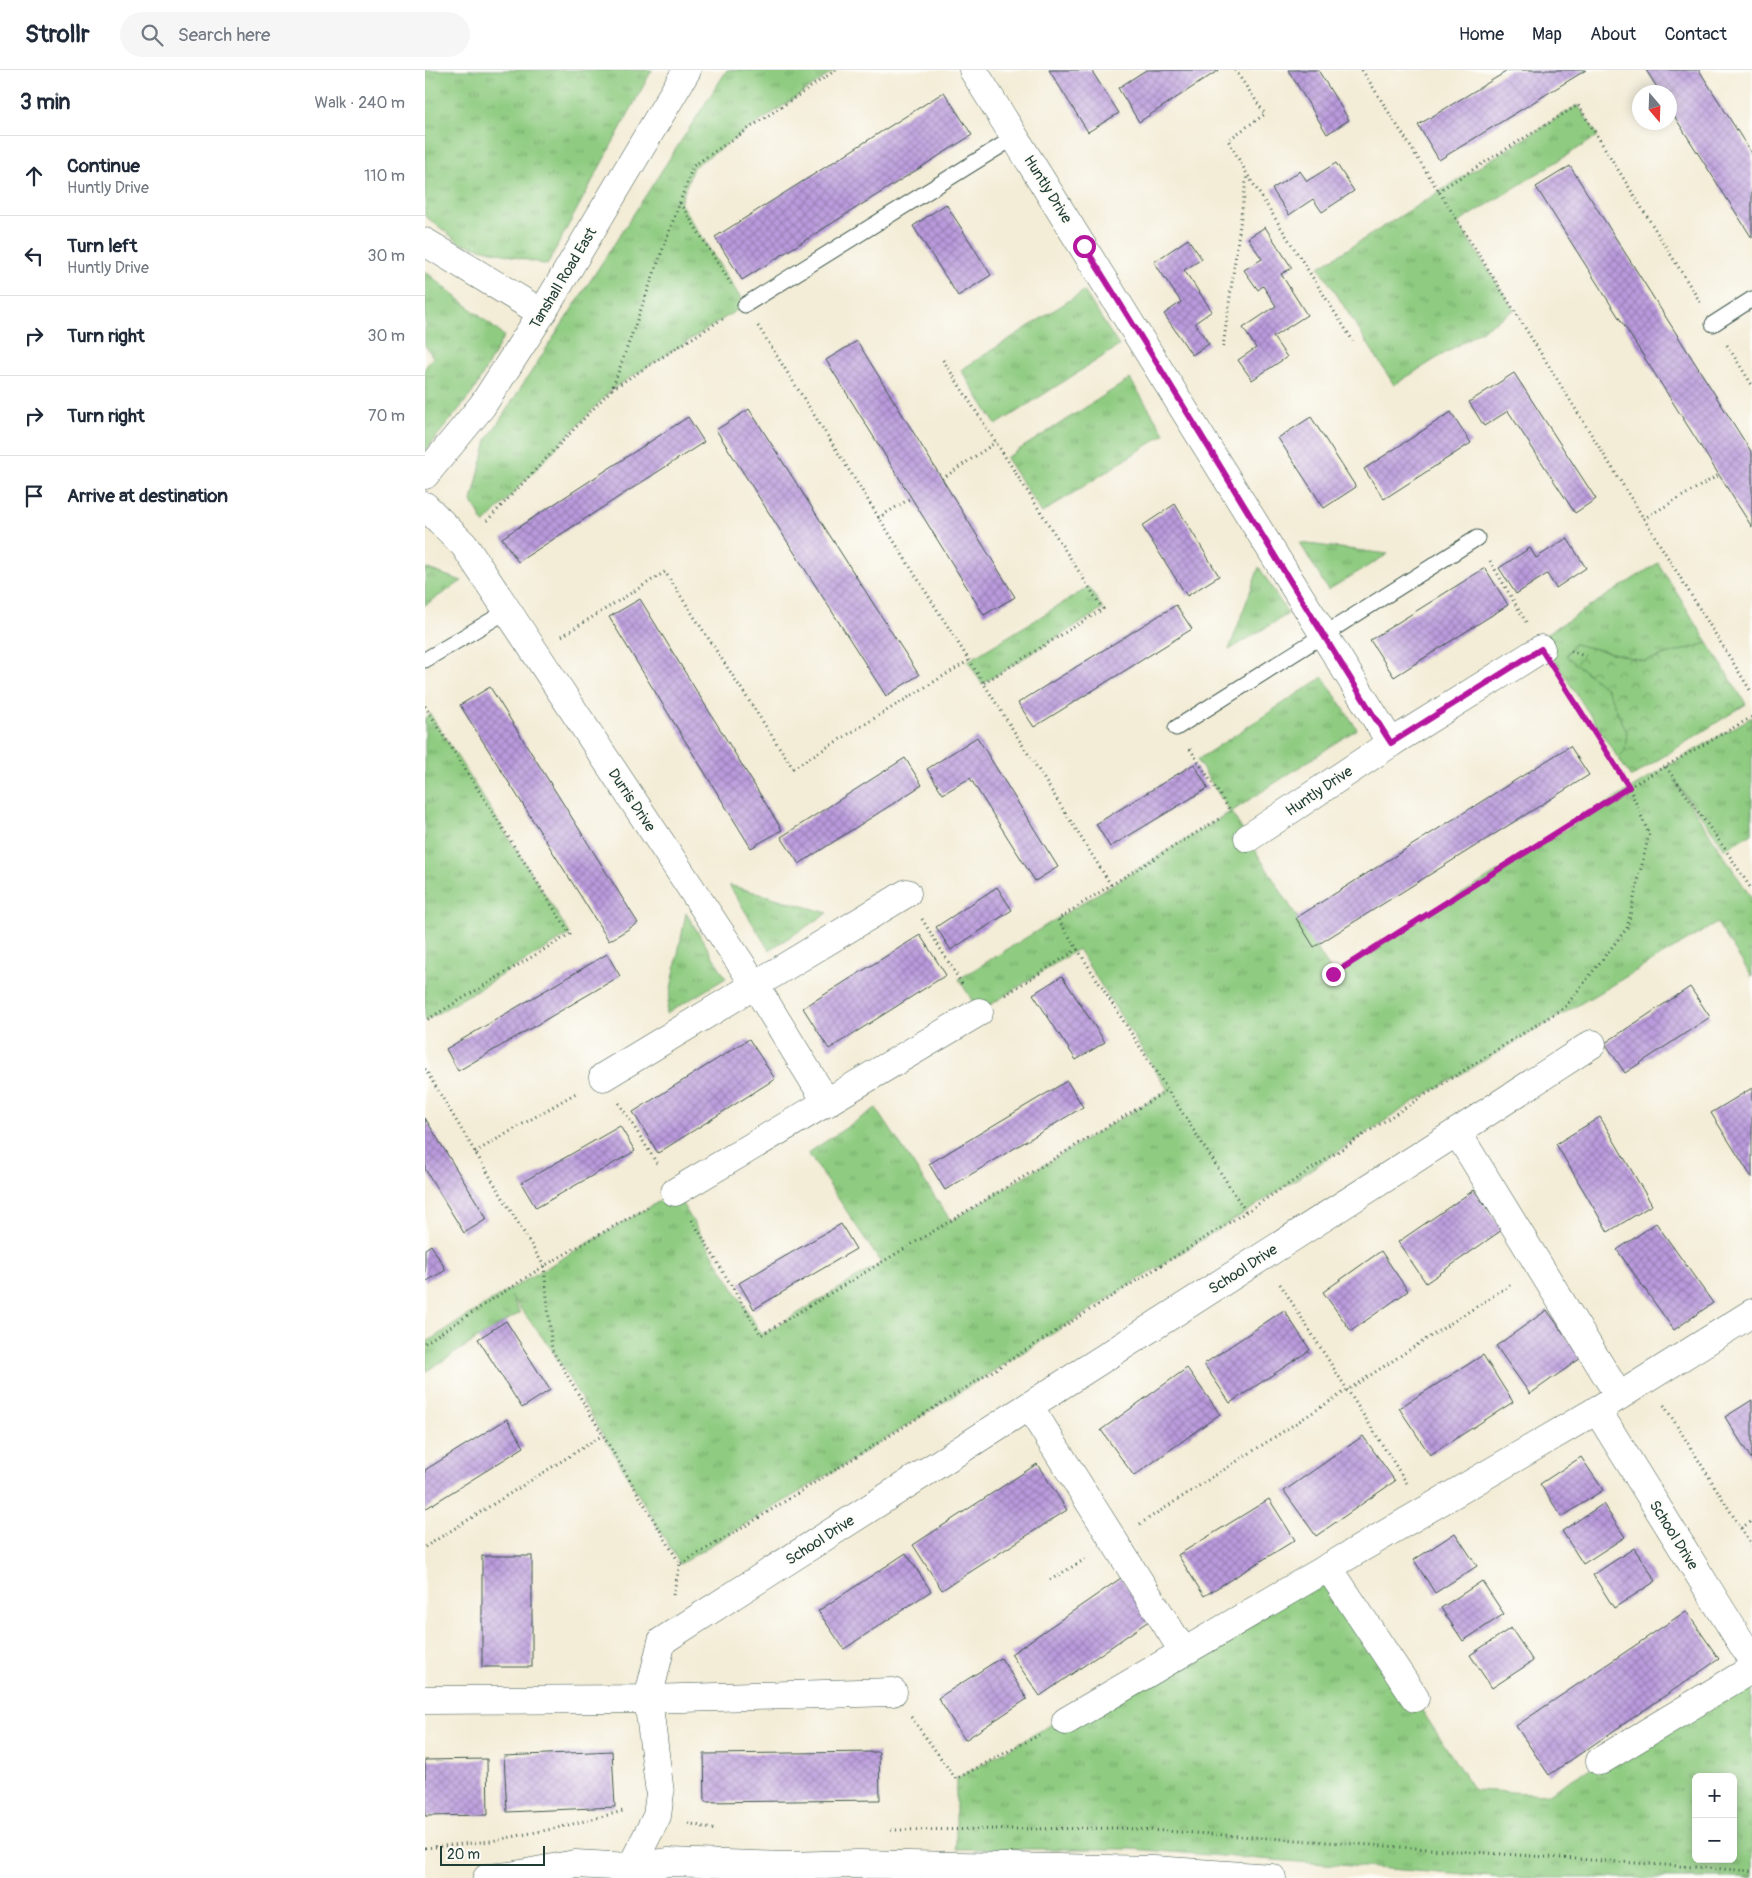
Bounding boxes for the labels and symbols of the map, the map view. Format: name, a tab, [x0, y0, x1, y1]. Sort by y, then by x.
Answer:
north arrow	[1632, 85, 1677, 130]
street label: Huntly Drive	[1019, 152, 1076, 227]
street label: Tanshall Road East	[526, 223, 602, 332]
route start	[1073, 235, 1096, 258]
street label: Huntly Drive	[1282, 762, 1357, 821]
street label: Durris Drive	[604, 765, 660, 836]
route end	[1322, 963, 1345, 986]
street label: School Drive	[1205, 1240, 1282, 1299]
street label: School Drive	[1645, 1497, 1703, 1574]
street label: School Drive	[782, 1511, 859, 1570]
scale bar	[440, 1843, 545, 1866]

